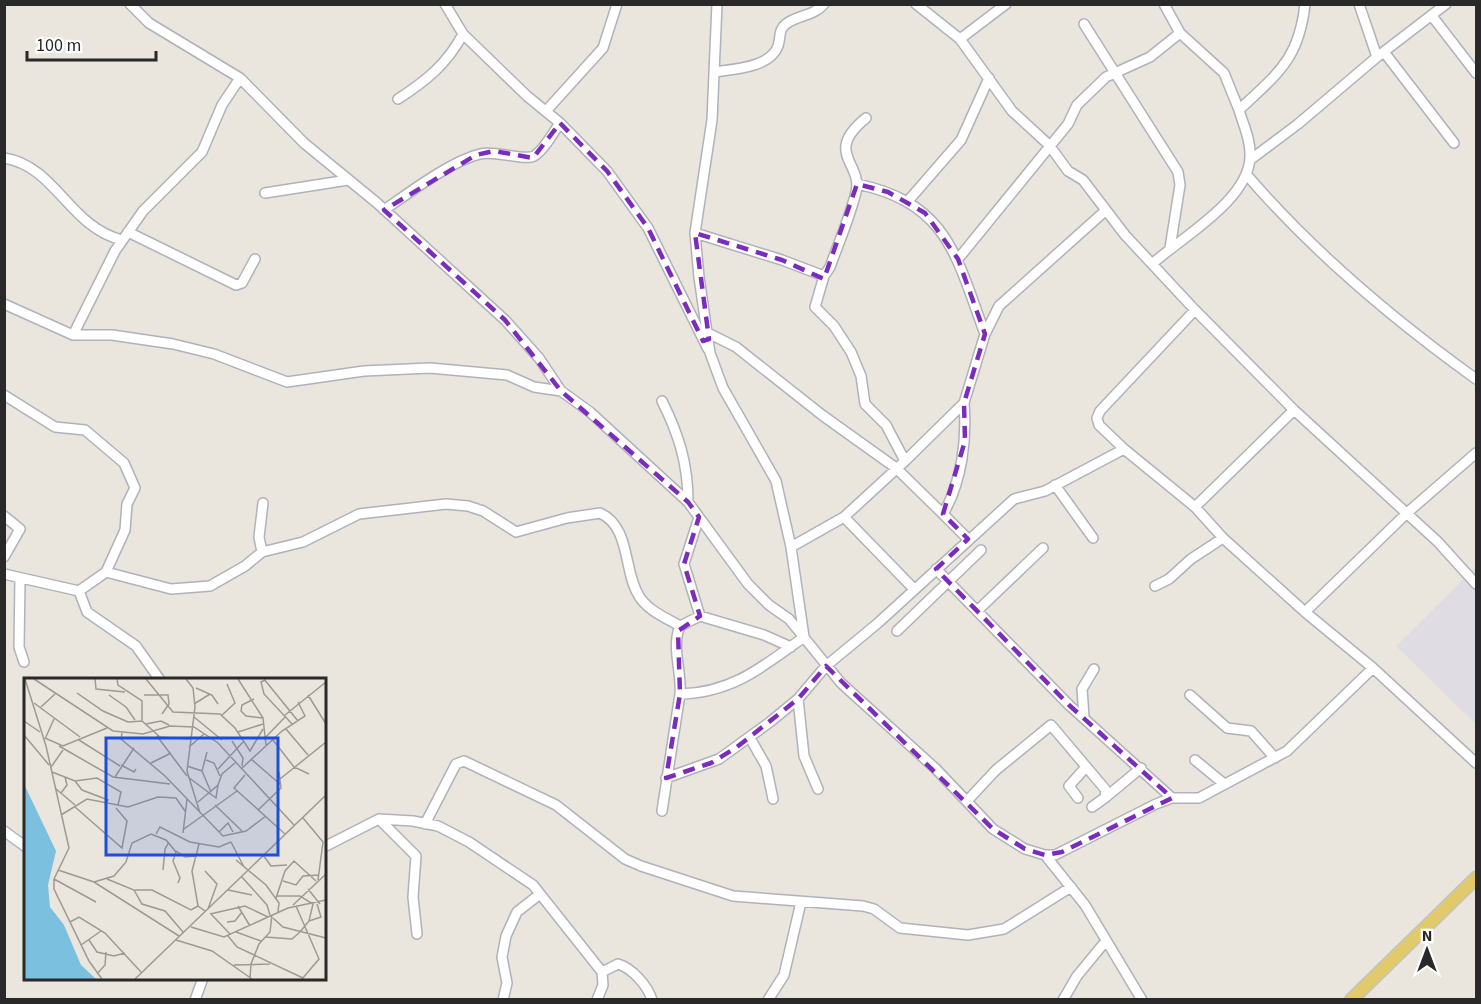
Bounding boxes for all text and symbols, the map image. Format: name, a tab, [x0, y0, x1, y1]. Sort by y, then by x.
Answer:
scale bar	[27, 24, 156, 62]
text: 100 m	[36, 33, 81, 58]
inset map	[24, 678, 326, 980]
north arrow	[1397, 920, 1457, 980]
text: N	[1422, 925, 1432, 947]

